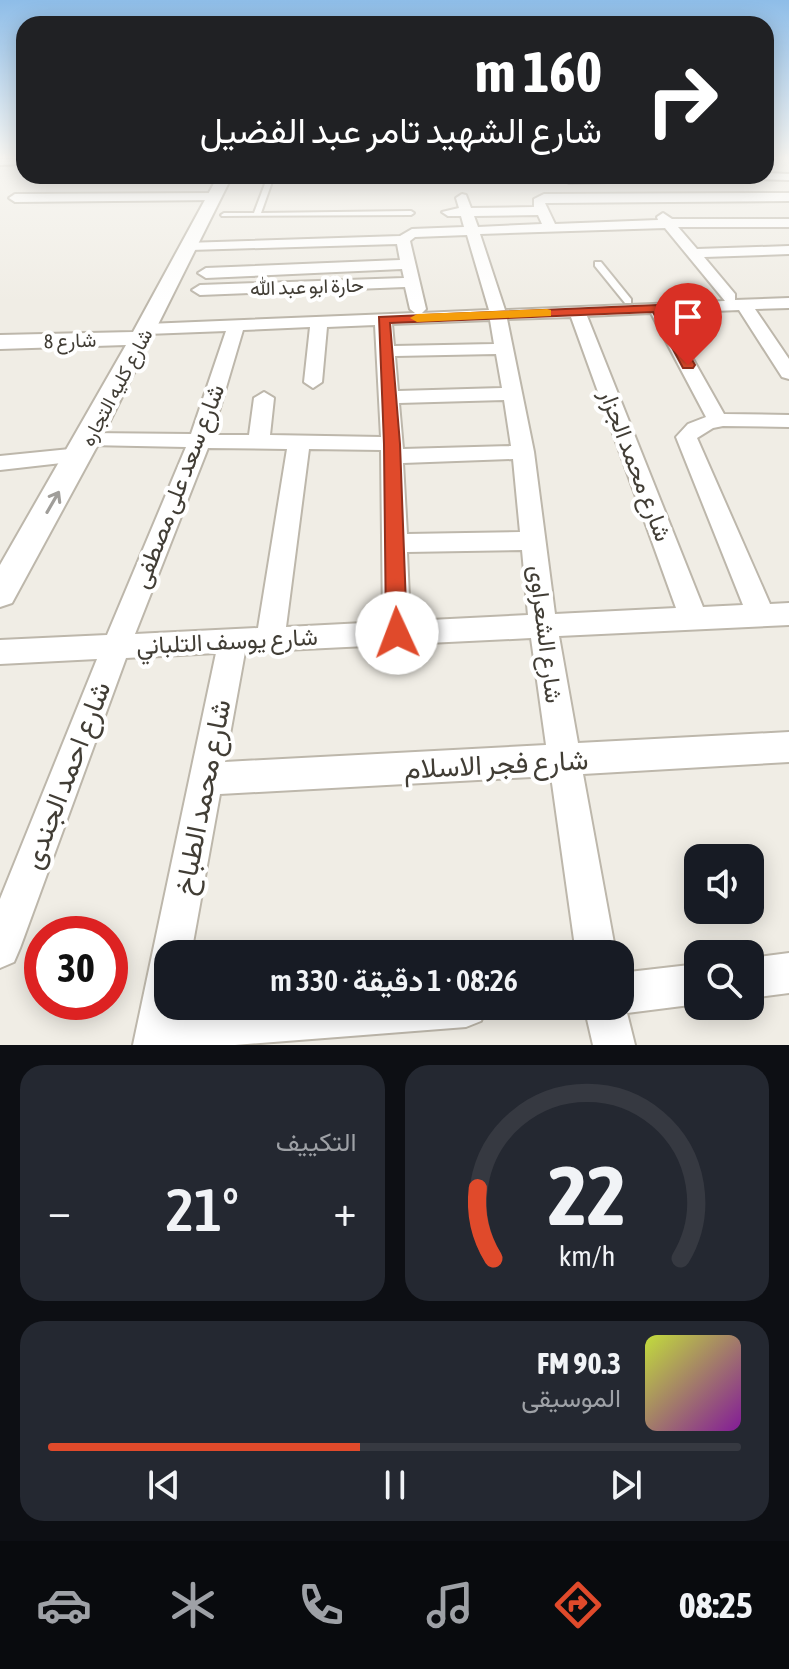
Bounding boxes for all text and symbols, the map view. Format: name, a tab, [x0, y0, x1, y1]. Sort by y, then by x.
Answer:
text: 160 m	[475, 40, 602, 104]
icon: right	[630, 48, 734, 152]
text: شارع الشهيد تامر عبد الفضيل	[200, 109, 602, 151]
street label: حارة ابو عبد الله	[250, 273, 364, 301]
pin	[654, 283, 722, 365]
icon: arrive	[666, 295, 710, 339]
street label: شارع كليه التجاره	[75, 324, 159, 451]
street label: شارع 8	[43, 328, 97, 355]
street label: شارع سعد على مصطفى	[127, 380, 232, 593]
street label: شارع محمد الجزار	[591, 384, 677, 546]
one-way arrow	[45, 491, 61, 514]
street label: شارع الشعراوى	[521, 563, 568, 705]
position arrow	[355, 591, 439, 675]
street label: شارع يوسف التلباني	[135, 623, 319, 665]
street label: شارع احمد الجندى	[16, 677, 119, 874]
street label: شارع محمد الطباخ	[167, 697, 240, 898]
street label: شارع فجر الاسلام	[403, 743, 589, 788]
map controls	[684, 844, 764, 1020]
button: sound	[684, 844, 764, 924]
speed limit sign: 30	[24, 916, 128, 1020]
button: search	[684, 940, 764, 1020]
text: 08:26 · 1 دقيقة · 330 m	[270, 963, 518, 997]
text: التكييف	[276, 1127, 357, 1157]
text: 22	[548, 1147, 626, 1243]
text: 21°	[166, 1175, 239, 1244]
text: −	[48, 1185, 71, 1235]
text: +	[334, 1185, 357, 1235]
text: km/h	[558, 1239, 615, 1272]
text: 90.3 FM	[537, 1346, 621, 1380]
text: الموسيقى	[521, 1383, 621, 1413]
icon: previous	[142, 1463, 186, 1507]
icon: pause	[373, 1463, 417, 1507]
icon: next	[604, 1463, 648, 1507]
icon: car	[36, 1577, 92, 1633]
icon: climate	[165, 1577, 221, 1633]
icon: phone	[293, 1577, 349, 1633]
icon: music	[422, 1577, 478, 1633]
icon: directions	[550, 1577, 606, 1633]
text: 08:25	[679, 1584, 753, 1626]

